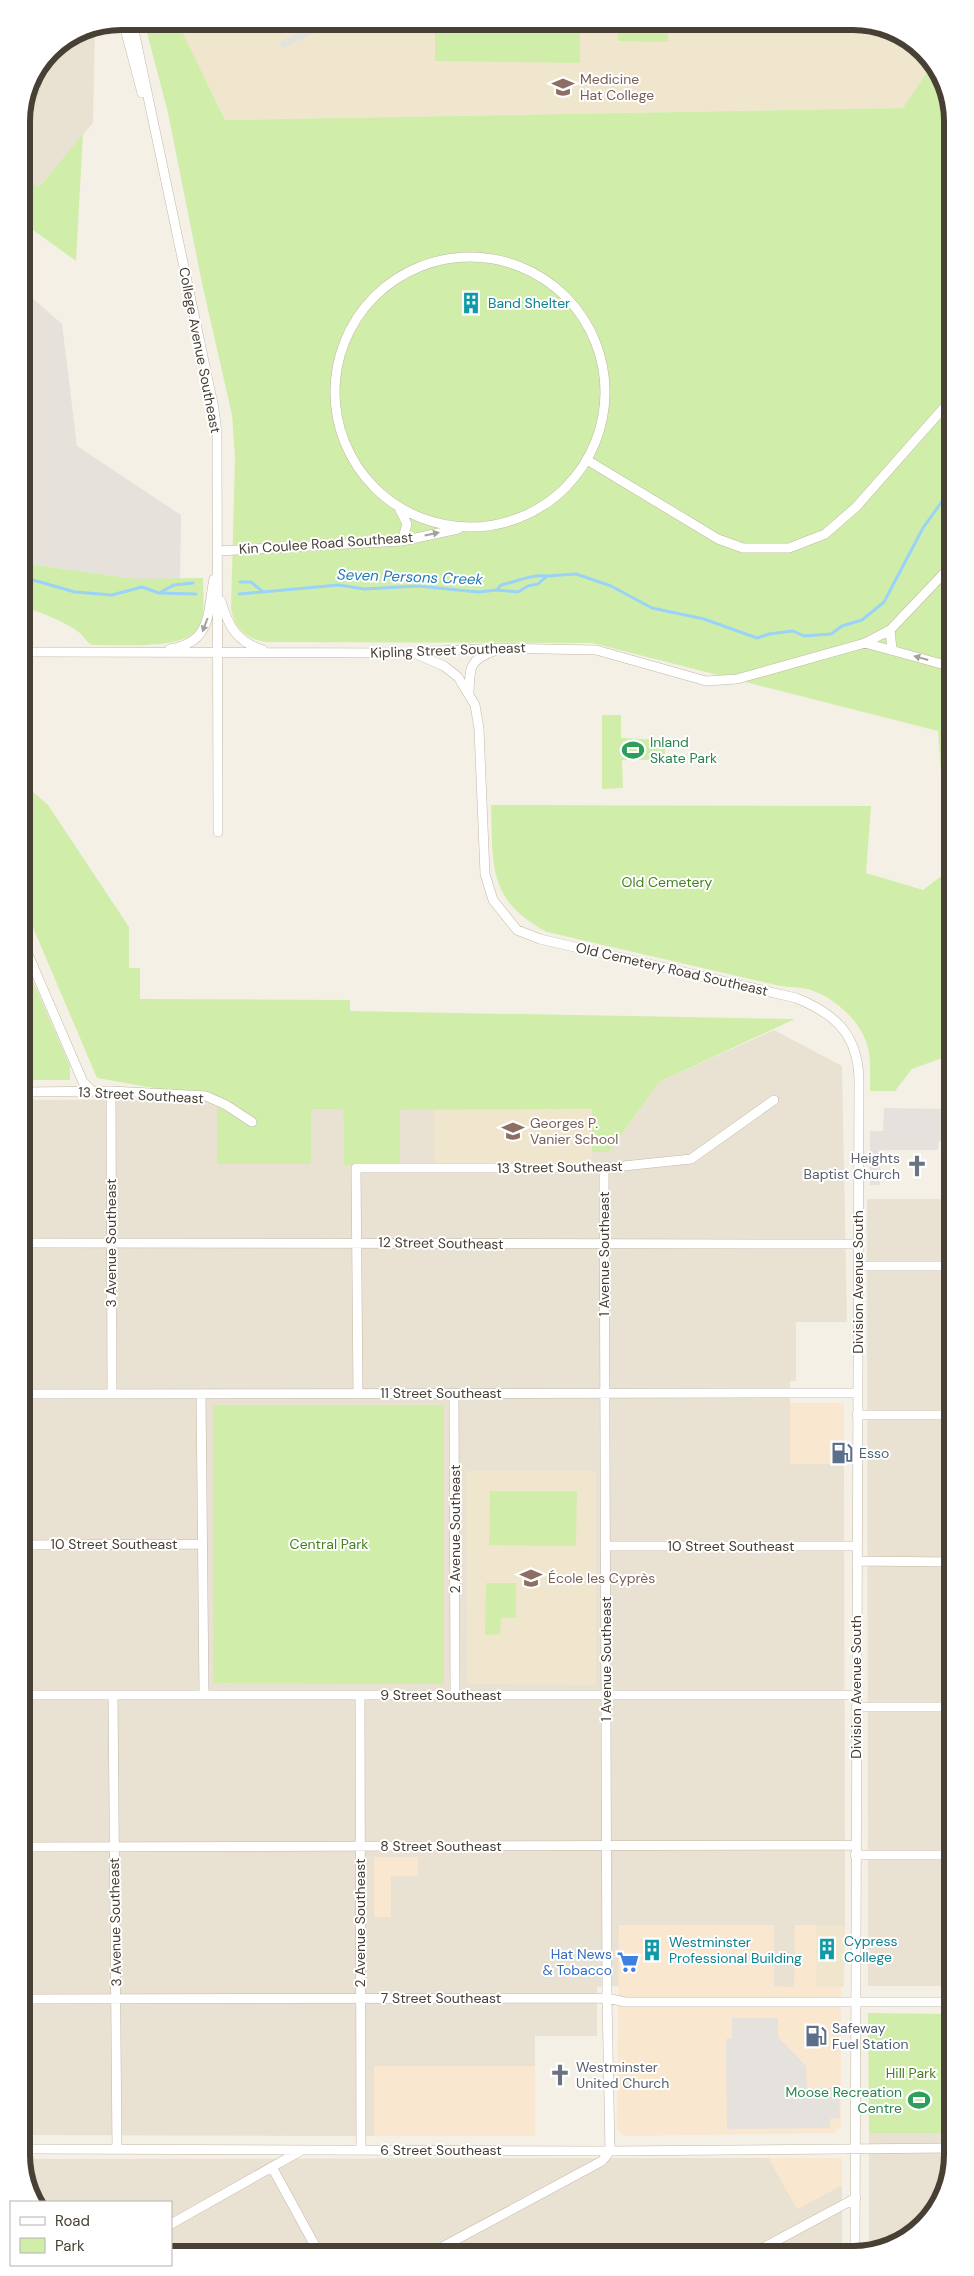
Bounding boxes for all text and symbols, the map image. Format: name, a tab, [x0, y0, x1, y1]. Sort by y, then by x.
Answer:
place label: Medicine Hat College	[580, 70, 654, 104]
school or university icon: Medicine Hat College	[550, 74, 576, 100]
street label: College Avenue Southeast	[175, 265, 225, 435]
building icon: Band Shelter	[458, 290, 484, 316]
place label: Band Shelter	[488, 294, 570, 312]
street label: Kin Coulee Road Southeast	[238, 528, 414, 558]
one-way arrow	[425, 530, 440, 538]
water label: Seven Persons Creek	[337, 564, 484, 590]
one-way arrow	[200, 618, 208, 632]
street label: Kipling Street Southeast	[370, 638, 526, 662]
one-way arrow	[913, 654, 928, 662]
place label: Inland Skate Park	[650, 733, 717, 767]
sports icon: Inland Skate Park	[620, 737, 646, 763]
park label: Old Cemetery	[622, 873, 713, 891]
street label: Old Cemetery Road Southeast	[574, 938, 770, 1000]
street label: 13 Street Southeast	[78, 1083, 204, 1107]
place label: Georges P. Vanier School	[530, 1114, 618, 1148]
school or university icon: Georges P. Vanier School	[500, 1118, 526, 1144]
place label: Heights Baptist Church	[804, 1149, 900, 1183]
church icon: Heights Baptist Church	[904, 1153, 930, 1179]
street label: 13 Street Southeast	[497, 1157, 623, 1177]
street label: 3 Avenue Southeast	[102, 1178, 120, 1308]
street label: 1 Avenue Southeast	[595, 1191, 613, 1317]
street label: Division Avenue South	[849, 1210, 867, 1354]
street label: 12 Street Southeast	[378, 1233, 504, 1253]
street label: 11 Street Southeast	[380, 1384, 502, 1402]
fuel station icon: Esso	[829, 1440, 855, 1466]
place label: Esso	[859, 1444, 889, 1462]
street label: 2 Avenue Southeast	[446, 1465, 464, 1593]
street label: 10 Street Southeast	[51, 1535, 177, 1553]
park label: Central Park	[290, 1535, 368, 1553]
street label: 10 Street Southeast	[668, 1537, 794, 1555]
school or university icon: École les Cyprès	[518, 1565, 544, 1591]
place label: École les Cyprès	[548, 1569, 655, 1587]
street label: 1 Avenue Southeast	[597, 1596, 615, 1722]
street label: Division Avenue South	[847, 1615, 865, 1759]
street label: 9 Street Southeast	[380, 1686, 502, 1704]
street label: 8 Street Southeast	[380, 1837, 502, 1855]
street label: 3 Avenue Southeast	[105, 1857, 125, 1987]
street label: 2 Avenue Southeast	[351, 1859, 369, 1987]
place label: Cypress College	[844, 1932, 898, 1966]
place label: Westminster Professional Building	[669, 1933, 802, 1967]
building icon: Cypress College	[814, 1936, 840, 1962]
building icon: Westminster Professional Building	[639, 1937, 665, 1963]
place label: Hat News & Tobacco	[542, 1945, 612, 1979]
supermarket icon: Hat News & Tobacco	[615, 1949, 641, 1975]
street label: 7 Street Southeast	[381, 1989, 501, 2007]
place label: Safeway Fuel Station	[832, 2019, 909, 2053]
fuel station icon: Safeway Fuel Station	[803, 2023, 829, 2049]
place label: Westminster United Church	[576, 2058, 669, 2092]
church icon: Westminster United Church	[547, 2062, 573, 2088]
park label: Hill Park	[886, 2064, 936, 2082]
place label: Moose Recreation Centre	[786, 2083, 902, 2117]
sports icon: Moose Recreation Centre	[906, 2087, 932, 2113]
street label: 6 Street Southeast	[380, 2141, 502, 2159]
legend	[10, 2201, 172, 2266]
text: Road	[55, 2211, 90, 2231]
text: Park	[55, 2236, 85, 2256]

